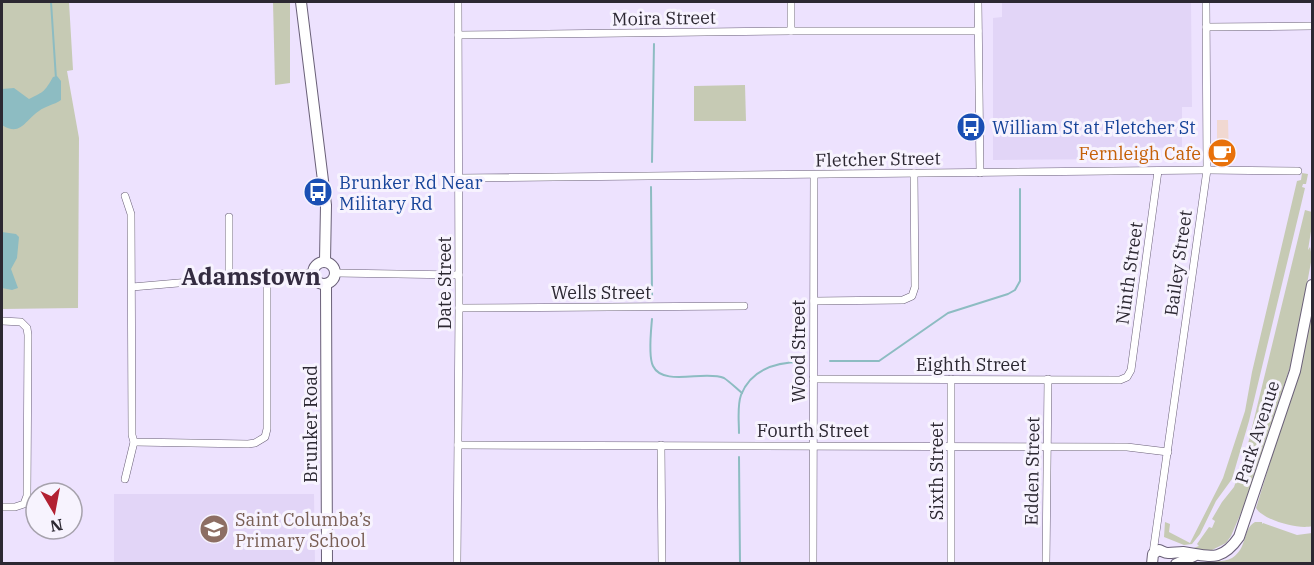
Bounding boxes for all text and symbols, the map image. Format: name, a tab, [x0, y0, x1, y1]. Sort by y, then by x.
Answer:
street label: Moira Street	[612, 6, 716, 30]
bus stop icon: William St at Fletcher St	[955, 111, 987, 143]
place label: William St at Fletcher St	[992, 116, 1196, 139]
cafe icon: Fernleigh Cafe	[1206, 137, 1238, 169]
place label: Fernleigh Cafe	[1078, 142, 1201, 165]
street label: Fletcher Street	[815, 146, 941, 172]
place label: Brunker Rd Near Military Rd	[339, 171, 483, 215]
bus stop icon: Brunker Rd Near Military Rd	[302, 176, 334, 208]
street label: Bailey Street	[1159, 208, 1197, 318]
street label: Ninth Street	[1110, 220, 1148, 326]
street label: Date Street	[433, 236, 456, 330]
district label: Adamstown	[181, 260, 321, 292]
street label: Wells Street	[551, 281, 651, 304]
street label: Wood Street	[787, 300, 810, 402]
street label: Eighth Street	[916, 353, 1026, 376]
street label: Brunker Road	[299, 365, 322, 483]
street label: Park Avenue	[1230, 378, 1284, 486]
street label: Edden Street	[1020, 416, 1044, 526]
street label: Fourth Street	[757, 419, 869, 442]
street label: Sixth Street	[925, 422, 948, 520]
north arrow	[24, 481, 84, 541]
place label: Saint Columba’s Primary School	[235, 508, 371, 552]
school or university icon: Saint Columba’s Primary School	[198, 513, 230, 545]
text: N	[49, 515, 65, 537]

